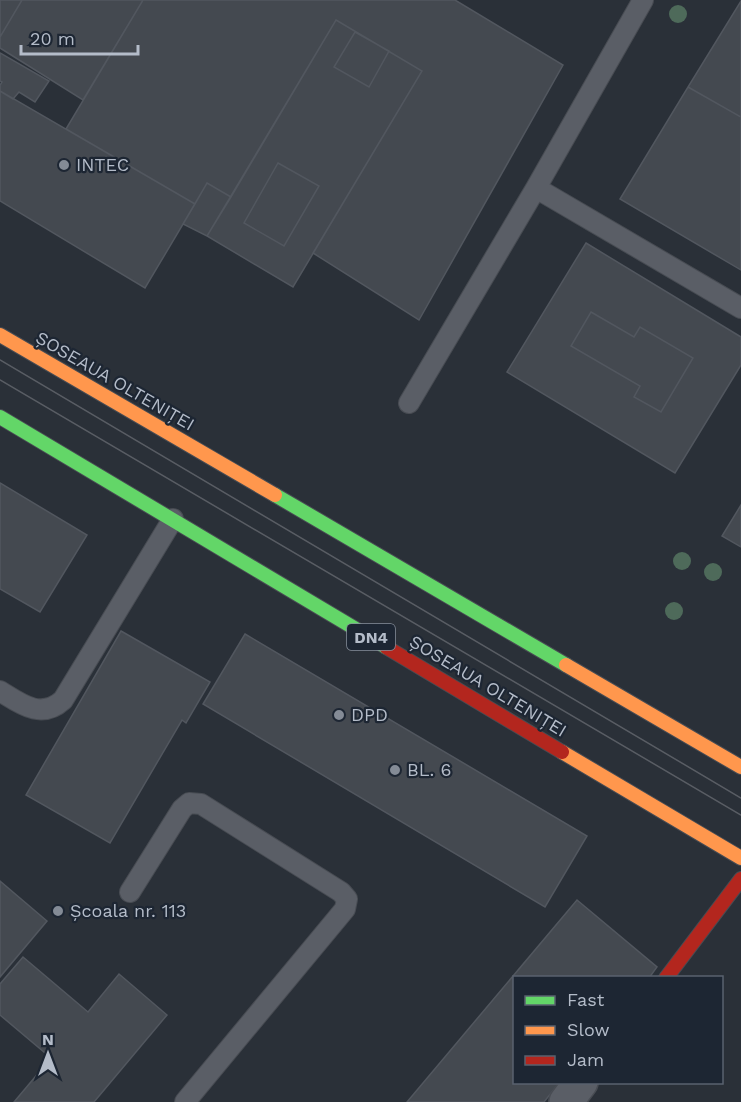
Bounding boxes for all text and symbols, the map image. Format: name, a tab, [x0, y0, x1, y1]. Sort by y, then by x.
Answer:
scale bar	[21, 18, 138, 56]
text: 20 m	[30, 28, 75, 49]
place label: INTEC	[76, 154, 129, 175]
marker: INTEC	[57, 158, 71, 172]
street label: ȘOSEAUA OLTENIȚEI	[32, 327, 198, 435]
road number: DN4	[347, 624, 395, 650]
street label: ȘOSEAUA OLTENIȚEI	[406, 630, 571, 741]
place label: DPD	[351, 704, 388, 725]
marker: DPD	[332, 708, 346, 722]
place label: BL. 6	[407, 759, 451, 780]
marker: BL. 6	[388, 763, 402, 777]
place label: Școala nr. 113	[70, 900, 186, 921]
marker: Școala nr. 113	[51, 904, 65, 918]
legend	[513, 976, 723, 1084]
text: Fast	[567, 989, 605, 1010]
text: Slow	[567, 1019, 610, 1040]
north arrow	[18, 1024, 78, 1084]
text: N	[42, 1030, 54, 1049]
text: Jam	[567, 1049, 604, 1070]

